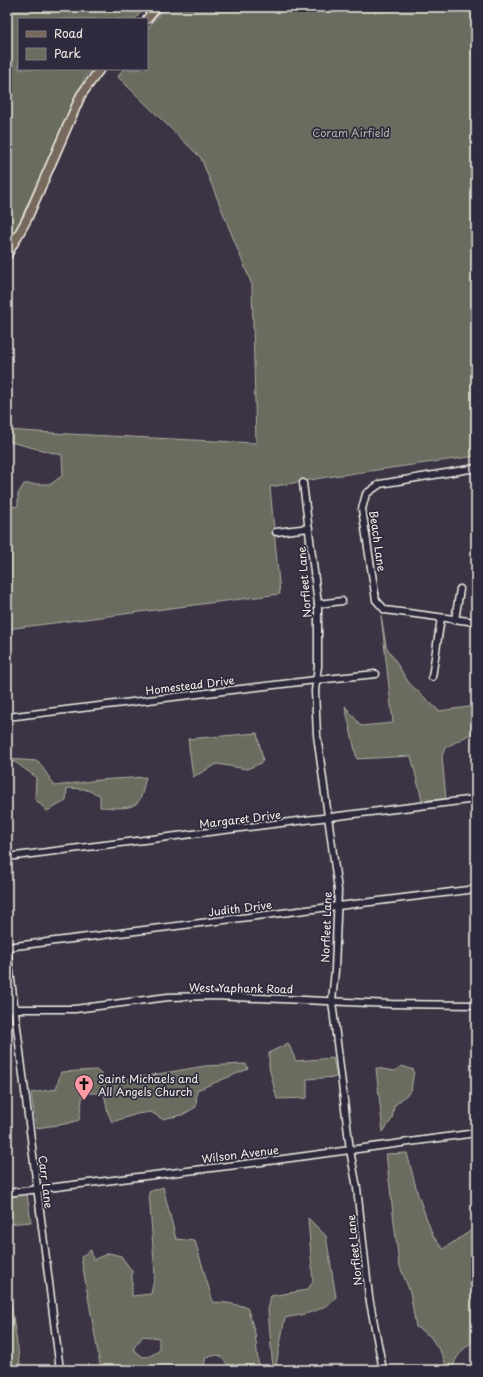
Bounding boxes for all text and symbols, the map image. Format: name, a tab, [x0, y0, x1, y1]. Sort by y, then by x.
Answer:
legend	[18, 18, 148, 70]
text: Road	[54, 24, 83, 42]
text: Park	[54, 44, 81, 62]
park label: Coram Airfield	[312, 124, 390, 141]
street label: Beach Lane	[365, 509, 391, 573]
street label: Norfleet Lane	[292, 546, 316, 618]
street label: Homestead Drive	[144, 671, 236, 699]
street label: Margaret Drive	[198, 806, 282, 832]
street label: Norfleet Lane	[316, 891, 336, 963]
street label: Judith Drive	[207, 896, 273, 920]
street label: West Yaphank Road	[189, 979, 293, 997]
place label: Saint Michaels and All Angels Church	[98, 1070, 199, 1100]
church icon: Saint Michaels and All Angels Church	[73, 1073, 95, 1101]
street label: Wilson Avenue	[200, 1141, 280, 1167]
street label: Carr Lane	[34, 1154, 58, 1210]
street label: Norfleet Lane	[342, 1214, 366, 1286]

